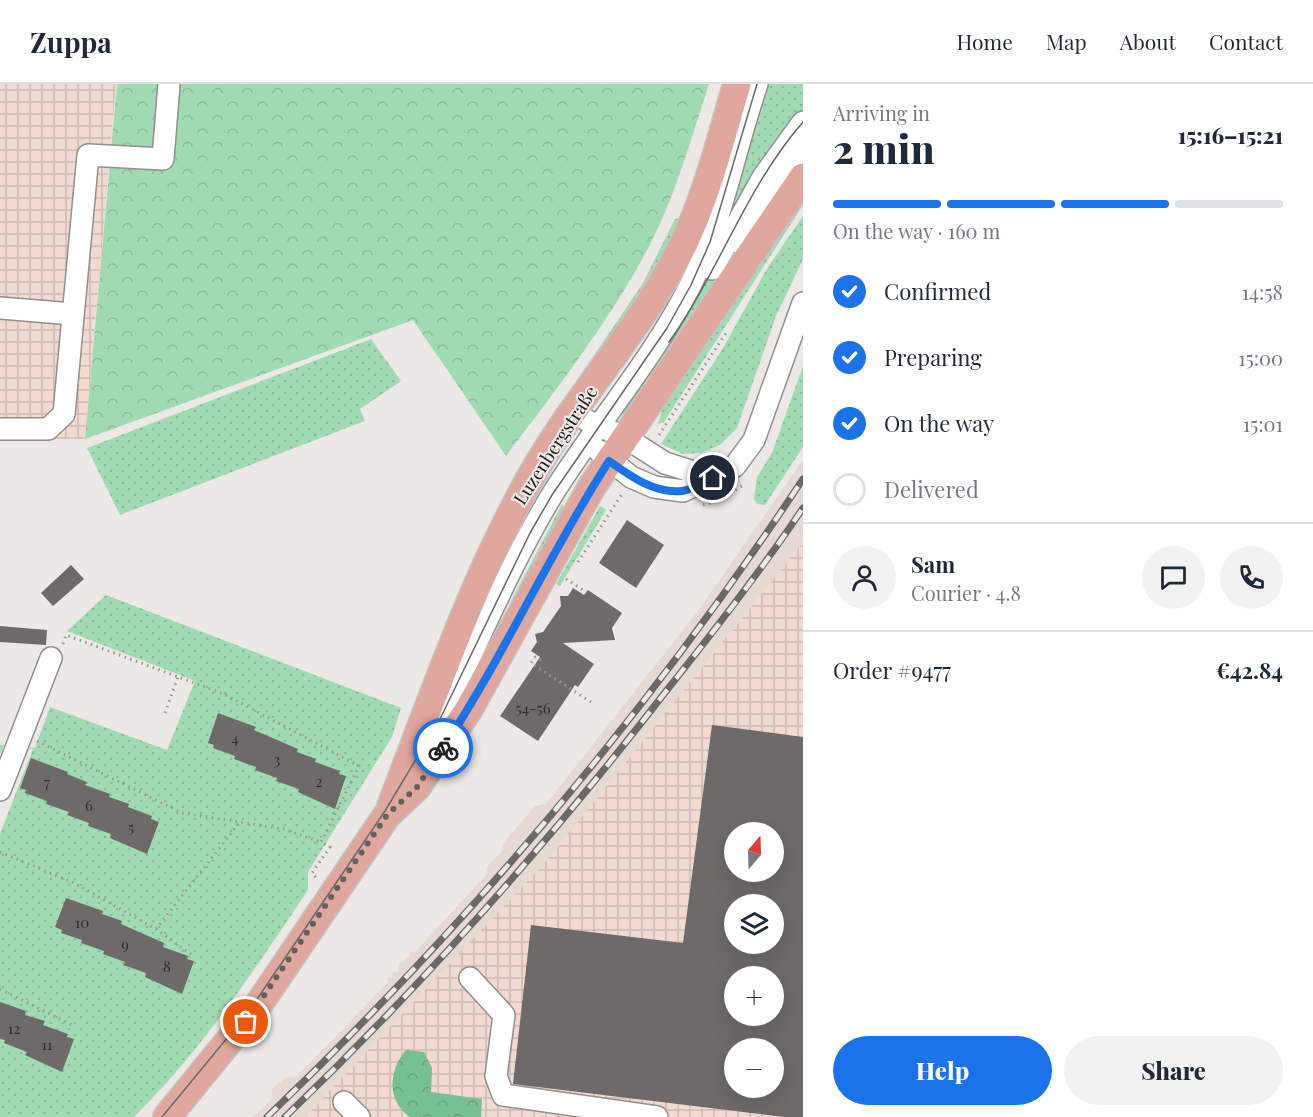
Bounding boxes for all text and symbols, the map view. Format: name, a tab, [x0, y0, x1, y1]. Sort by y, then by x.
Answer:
text: Zuppa	[30, 23, 112, 60]
text: Home	[957, 27, 1013, 55]
text: Map	[1046, 27, 1087, 55]
text: About	[1120, 27, 1176, 55]
text: Contact	[1209, 27, 1283, 55]
text: Arriving in	[833, 99, 930, 126]
text: 15:16–15:21	[1178, 120, 1283, 150]
text: 2 min	[833, 122, 935, 174]
text: On the way · 160 m	[833, 217, 1000, 244]
icon: check	[833, 275, 866, 308]
text: Confirmed	[884, 276, 991, 306]
text: 14:58	[1242, 278, 1283, 305]
icon: check	[833, 341, 866, 374]
text: Preparing	[884, 342, 982, 372]
text: 15:00	[1238, 344, 1283, 371]
street label: Luzenbergstraße	[508, 381, 602, 509]
icon: check	[833, 407, 866, 440]
text: On the way	[884, 408, 994, 438]
text: 15:01	[1243, 410, 1283, 437]
pin	[687, 452, 738, 503]
icon: home	[696, 461, 729, 494]
text: Delivered	[884, 474, 979, 504]
button: person	[833, 546, 896, 609]
button: chat	[1142, 546, 1205, 609]
button: phone	[1220, 546, 1283, 609]
text: Sam	[911, 549, 955, 579]
text: Courier · 4.8	[911, 579, 1021, 606]
text: Order #9477	[833, 655, 951, 685]
text: €42.84	[1216, 655, 1283, 685]
house number: 54-56	[515, 698, 551, 718]
courier	[413, 718, 473, 778]
house number: 4	[231, 728, 239, 748]
icon: bike	[427, 732, 460, 765]
house number: 3	[274, 749, 281, 769]
house number: 2	[315, 771, 323, 791]
house number: 7	[44, 772, 50, 792]
house number: 6	[85, 795, 93, 815]
house number: 5	[128, 817, 134, 837]
north arrow	[724, 822, 784, 882]
map controls	[724, 822, 784, 1098]
button: layers	[724, 894, 784, 954]
house number: 10	[75, 912, 89, 932]
house number: 9	[121, 934, 129, 954]
house number: 8	[163, 956, 171, 976]
button: +	[724, 966, 784, 1026]
pin	[220, 996, 271, 1047]
icon: bag	[229, 1005, 262, 1038]
house number: 12	[8, 1018, 20, 1038]
house number: 11	[41, 1034, 53, 1054]
button: Help	[833, 1036, 1052, 1105]
button: Share	[1064, 1036, 1283, 1105]
button: −	[724, 1038, 784, 1098]

